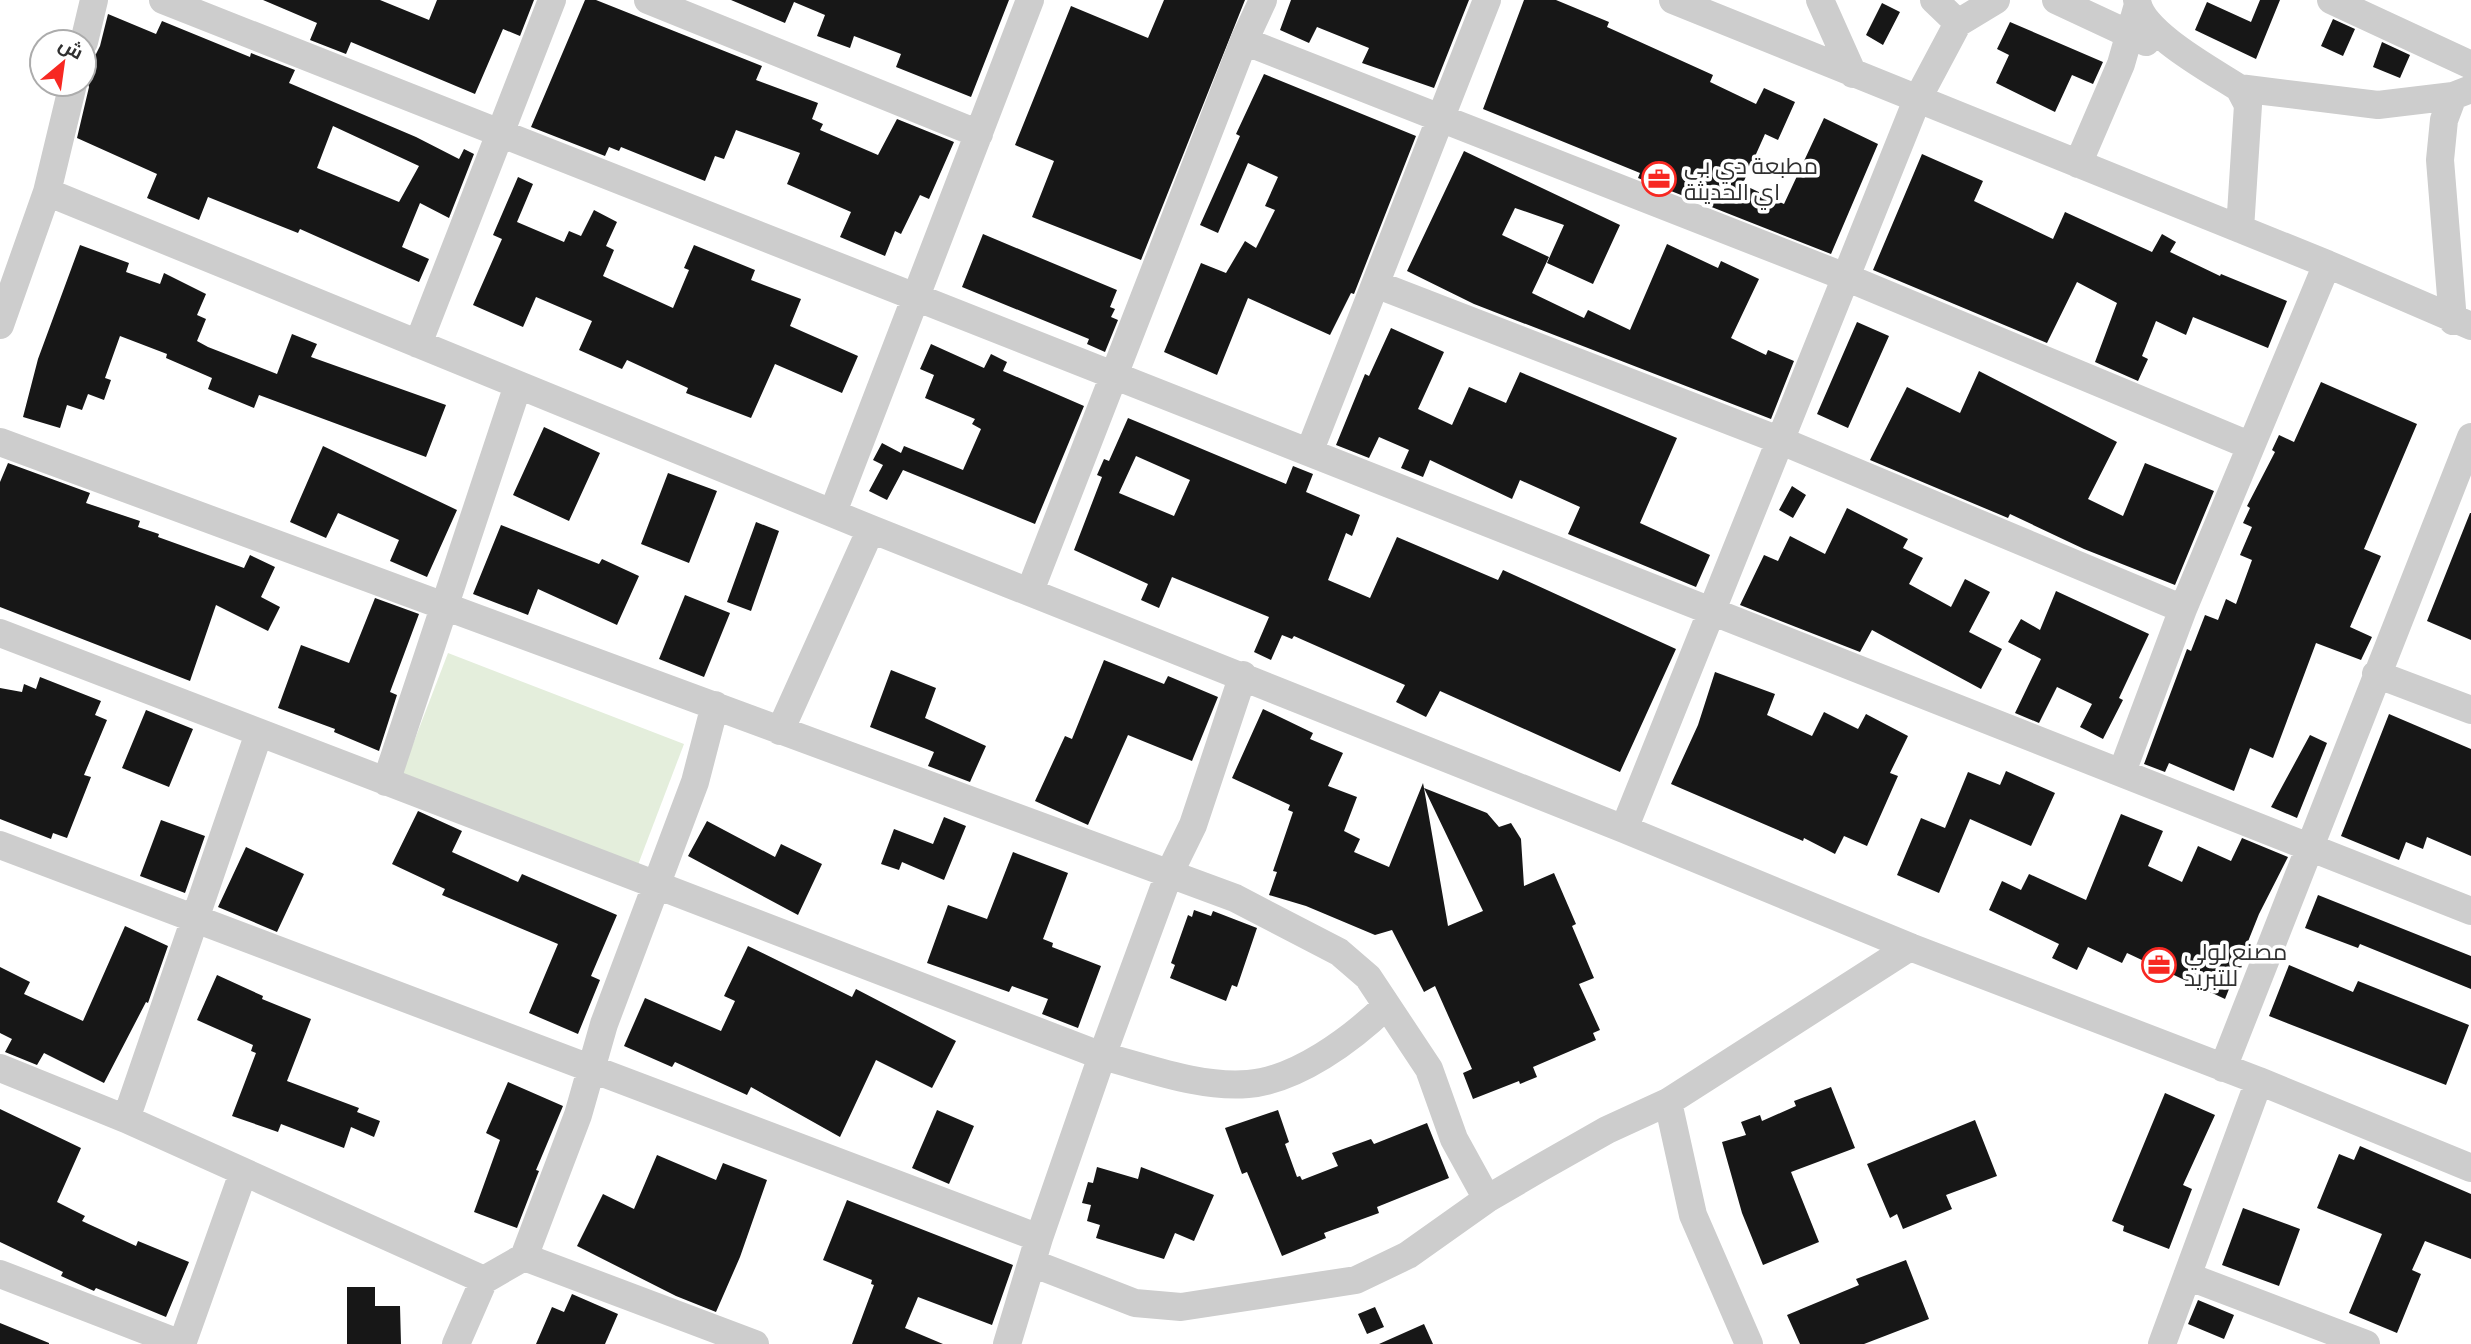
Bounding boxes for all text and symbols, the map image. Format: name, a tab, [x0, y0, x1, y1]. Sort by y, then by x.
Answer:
north arrow	[28, 28, 98, 98]
text: ش	[53, 32, 88, 67]
place label: مطبعة دي بي اي الحديثة	[1684, 150, 1818, 210]
office icon: مطبعة دي بي اي الحديثة	[1640, 160, 1678, 198]
place label: مصنع لولي للتبريد	[2184, 936, 2287, 995]
office icon: مصنع لولي للتبريد	[2140, 946, 2178, 984]

